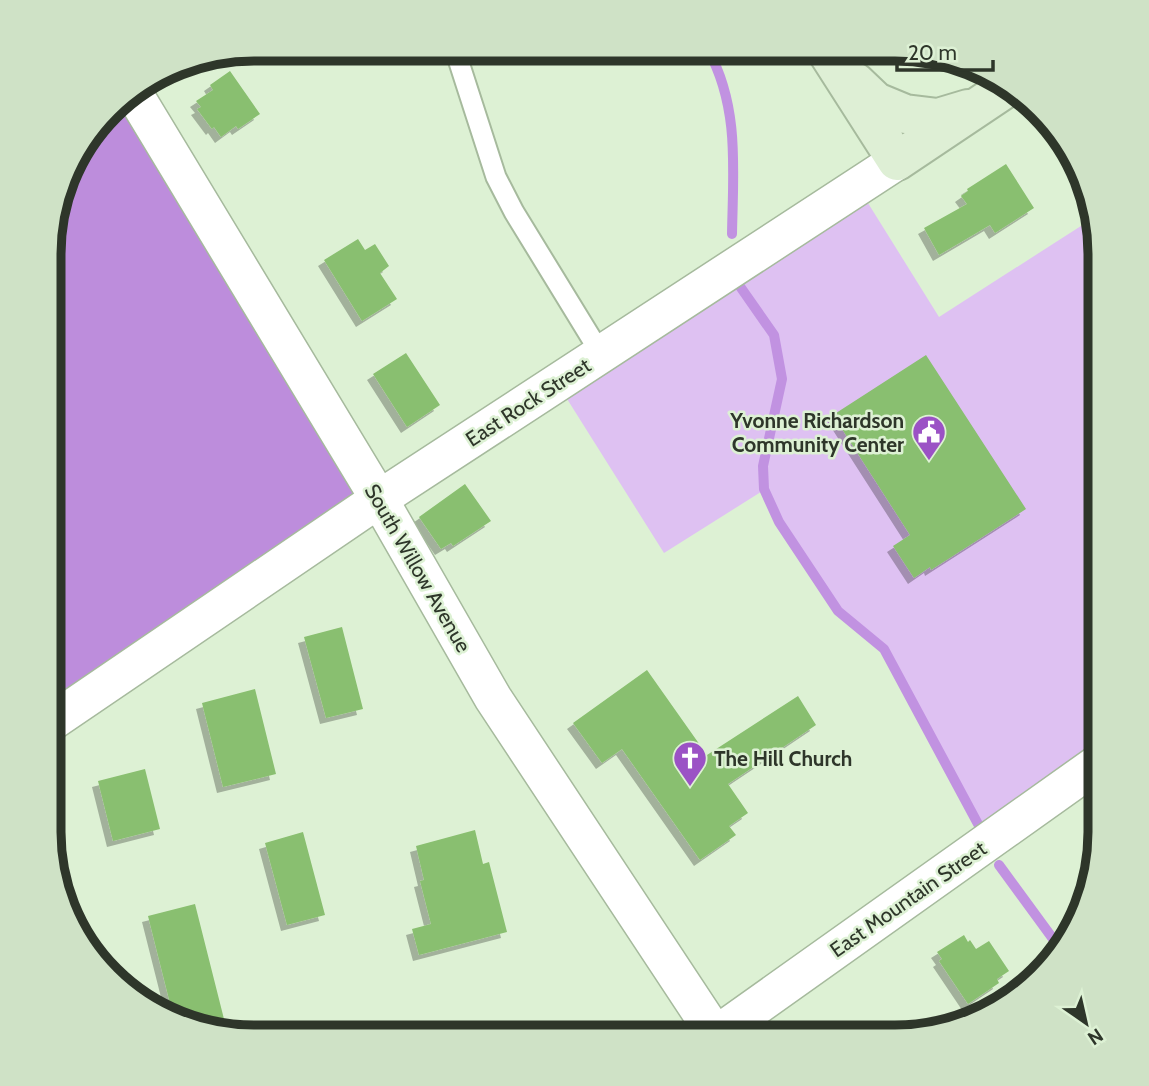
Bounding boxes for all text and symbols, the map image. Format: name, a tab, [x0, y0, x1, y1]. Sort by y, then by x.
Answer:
scale bar	[897, 28, 993, 72]
text: 20 m	[908, 40, 957, 65]
street label: East Rock Street	[461, 352, 595, 452]
place label: Yvonne Richardson Community Center	[729, 408, 904, 457]
public building icon: Yvonne Richardson Community Center	[910, 413, 948, 462]
street label: South Willow Avenue	[360, 479, 476, 657]
church icon: The Hill Church	[671, 739, 709, 788]
place label: The Hill Church	[714, 746, 852, 771]
street label: East Mountain Street	[825, 836, 991, 962]
north arrow	[1051, 988, 1121, 1058]
text: N	[1083, 1023, 1107, 1050]

